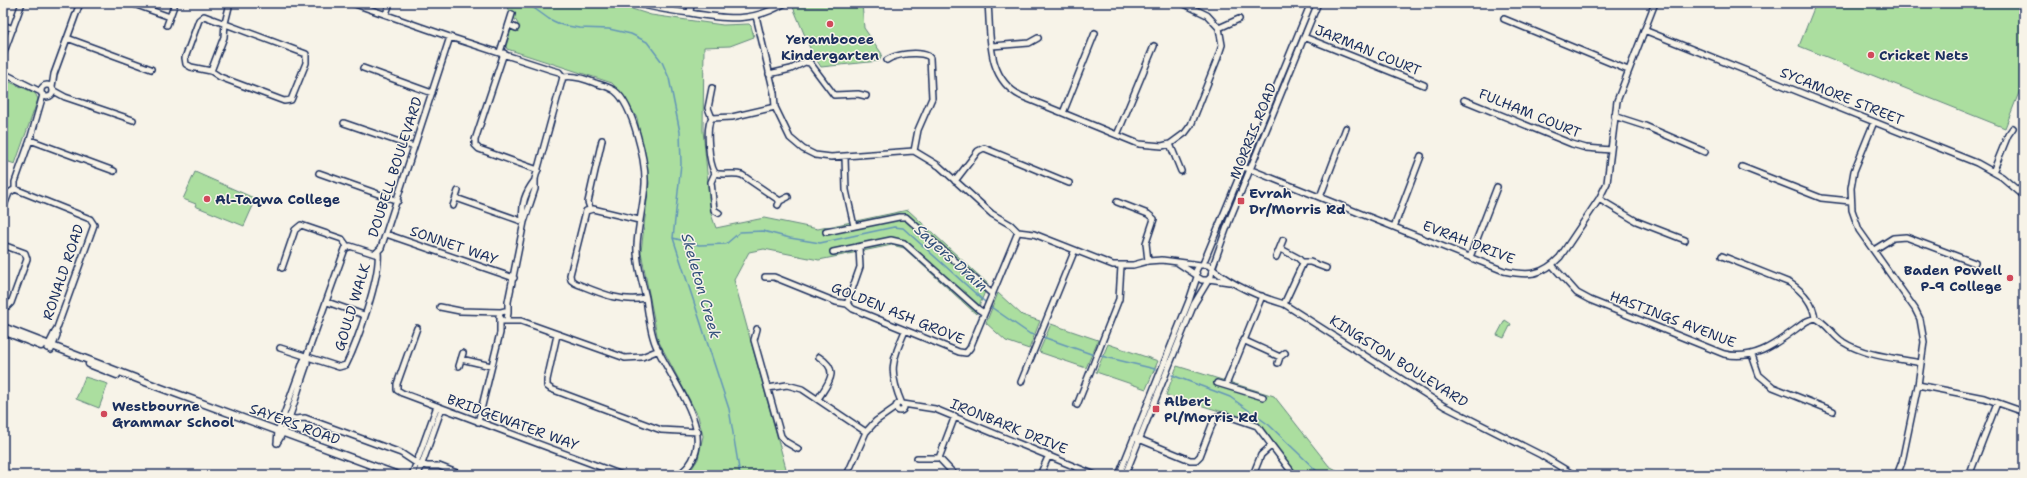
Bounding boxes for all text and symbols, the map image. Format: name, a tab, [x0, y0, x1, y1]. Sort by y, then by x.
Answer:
marker: Yerambooee Kindergarten	[825, 19, 835, 29]
street label: JARMAN COURT	[1312, 20, 1424, 80]
place label: Yerambooee Kindergarten	[781, 30, 879, 64]
place label: Cricket Nets	[1879, 46, 1968, 64]
marker: Cricket Nets	[1866, 50, 1876, 60]
street label: SYCAMORE STREET	[1777, 63, 1907, 129]
street label: MORRIS ROAD	[1226, 80, 1280, 182]
street label: FULHAM COURT	[1476, 84, 1584, 142]
street label: DOUBELL BOULEVARD	[364, 94, 426, 240]
place label: Evrah Dr/Morris Rd	[1249, 184, 1346, 218]
place label: Al-Taqwa College	[215, 190, 340, 208]
marker: Al-Taqwa College	[202, 194, 212, 204]
marker: Evrah Dr/Morris Rd	[1236, 196, 1246, 206]
street label: EVRAH DRIVE	[1420, 216, 1518, 268]
water label: Sayers Drain	[910, 220, 992, 296]
street label: RONALD ROAD	[38, 222, 88, 322]
street label: SONNET WAY	[408, 222, 501, 269]
water label: Skeleton Creek	[676, 231, 726, 341]
street label: GOULD WALK	[330, 261, 374, 353]
place label: Baden Powell P-9 College	[1904, 261, 2002, 295]
marker: Baden Powell P-9 College	[2005, 273, 2015, 283]
street label: GOLDEN ASH GROVE	[829, 278, 967, 348]
street label: HASTINGS AVENUE	[1607, 287, 1739, 352]
street label: KINGSTON BOULEVARD	[1326, 311, 1472, 411]
street label: BRIDGEWATER WAY	[445, 390, 582, 454]
place label: Albert Pl/Morris Rd	[1164, 392, 1258, 426]
street label: IRONBARK DRIVE	[948, 394, 1070, 458]
place label: Westbourne Grammar School	[112, 397, 235, 431]
street label: SAYERS ROAD	[247, 399, 343, 449]
marker: Albert Pl/Morris Rd	[1151, 404, 1161, 414]
marker: Westbourne Grammar School	[99, 409, 109, 419]

